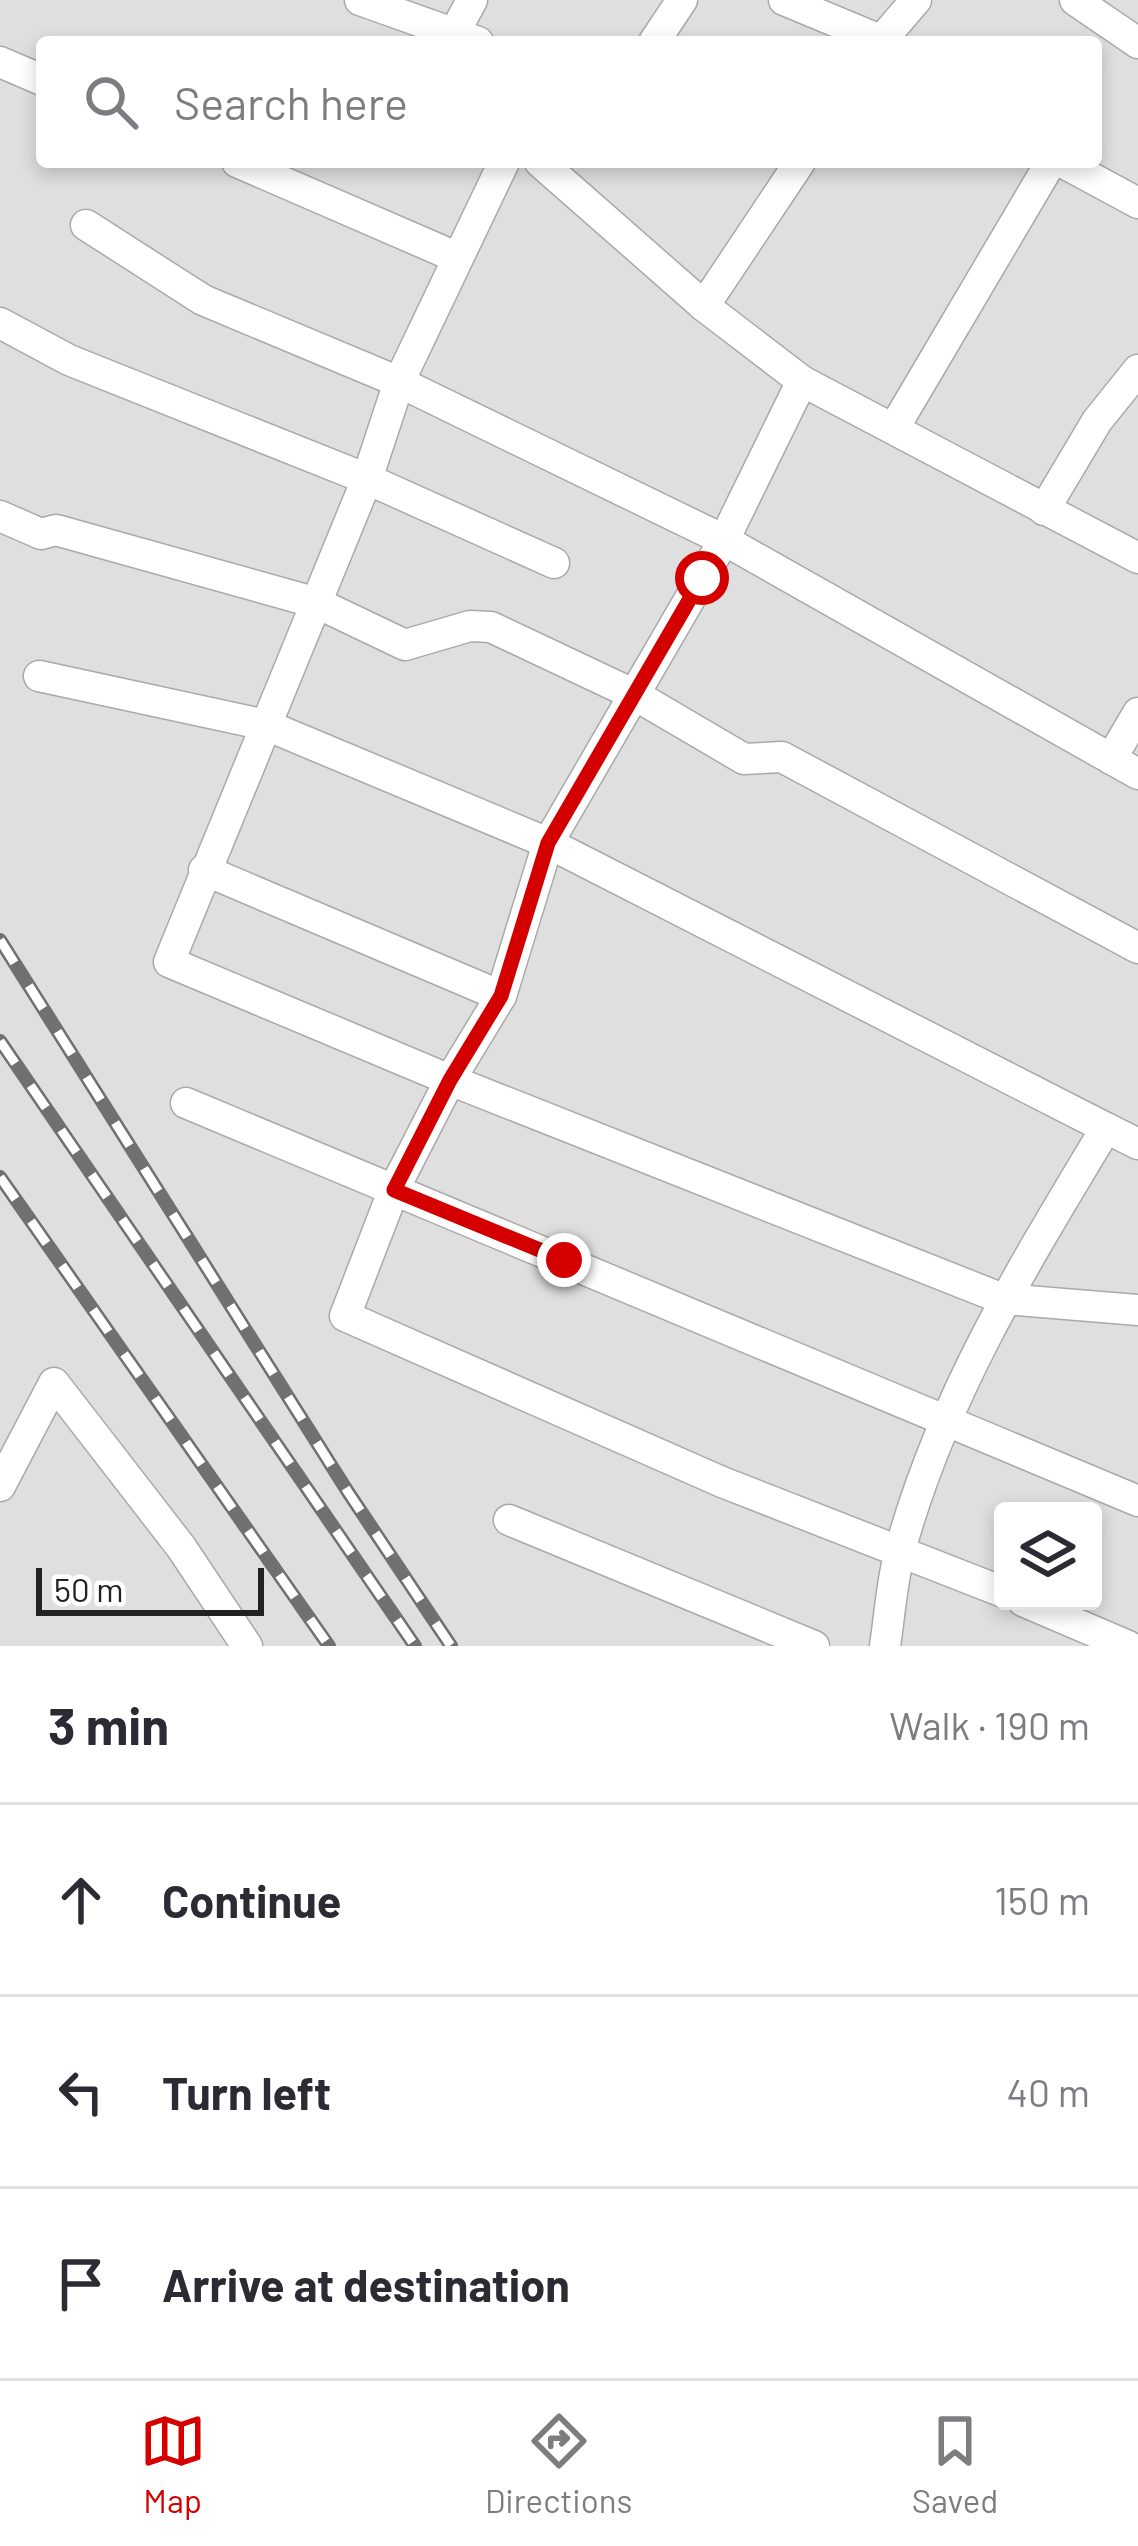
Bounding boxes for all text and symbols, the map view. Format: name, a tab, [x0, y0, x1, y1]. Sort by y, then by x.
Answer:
search box	[36, 36, 1102, 168]
icon: search	[78, 69, 144, 135]
text: Search here	[174, 75, 408, 129]
route start	[675, 551, 729, 605]
route end	[537, 1233, 591, 1287]
map controls	[994, 1502, 1102, 1610]
button: layers	[994, 1502, 1102, 1610]
scale bar	[36, 1562, 264, 1615]
text: 50 m	[54, 1569, 124, 1609]
text: 3 min	[48, 1694, 169, 1755]
text: Walk · 190 m	[889, 1701, 1090, 1748]
icon: ahead	[48, 1867, 114, 1933]
text: Continue	[162, 1873, 341, 1927]
text: 150 m	[994, 1876, 1090, 1923]
icon: left	[48, 2059, 114, 2125]
text: Turn left	[162, 2065, 331, 2119]
text: 40 m	[1006, 2068, 1090, 2115]
icon: arrive	[48, 2251, 114, 2317]
text: Arrive at destination	[162, 2257, 570, 2311]
tab: Map	[140, 2408, 206, 2520]
tab: Directions	[485, 2408, 632, 2520]
tab: Saved	[912, 2408, 998, 2520]

